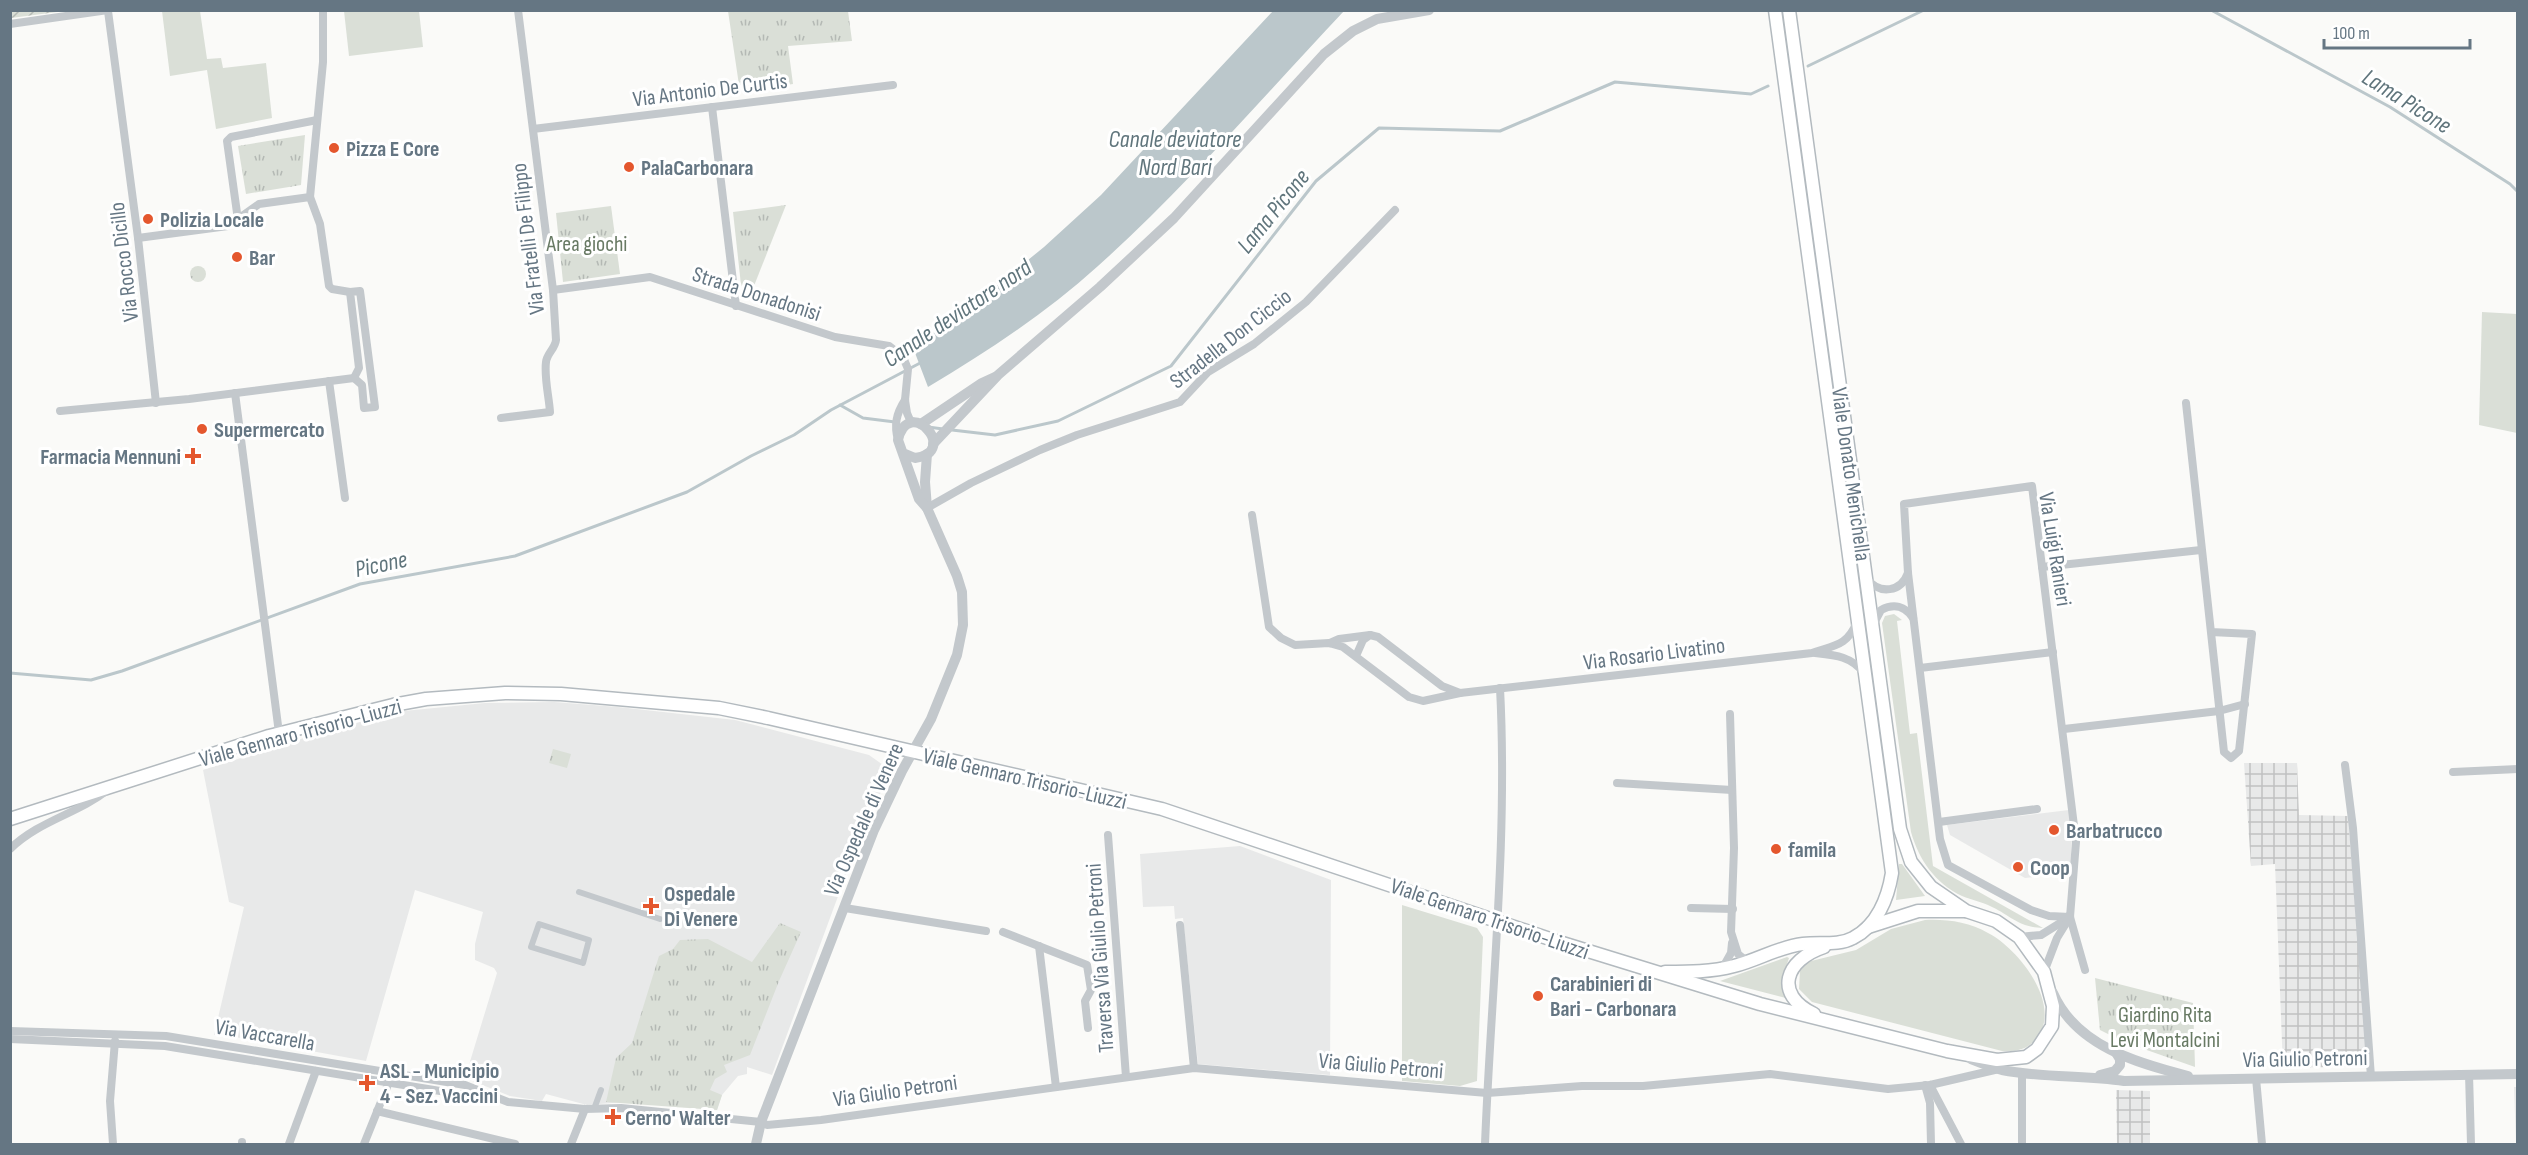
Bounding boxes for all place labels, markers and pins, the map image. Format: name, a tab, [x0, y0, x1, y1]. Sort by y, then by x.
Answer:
place label: Pizza E Core	[346, 136, 439, 163]
marker: Pizza E Core	[327, 141, 341, 155]
place label: PalaCarbonara	[641, 155, 753, 182]
marker: PalaCarbonara	[622, 160, 636, 174]
place label: Polizia Locale	[160, 207, 264, 234]
marker: Polizia Locale	[141, 212, 155, 226]
place label: Bar	[249, 245, 276, 272]
marker: Bar	[230, 250, 244, 264]
place label: Supermercato	[214, 417, 325, 444]
marker: Supermercato	[195, 422, 209, 436]
place label: Farmacia Mennuni	[40, 444, 181, 471]
marker: Farmacia Mennuni	[186, 449, 200, 463]
place label: Barbatrucco	[2066, 818, 2163, 845]
marker: Barbatrucco	[2047, 823, 2061, 837]
place label: famila	[1788, 837, 1836, 864]
marker: famila	[1769, 842, 1783, 856]
place label: Coop	[2030, 855, 2070, 882]
marker: Coop	[2011, 860, 2025, 874]
place label: Ospedale Di Venere	[664, 881, 738, 933]
marker: Ospedale Di Venere	[642, 897, 660, 915]
place label: Carabinieri di Bari - Carbonara	[1550, 971, 1676, 1023]
marker: Carabinieri di Bari - Carbonara	[1531, 989, 1545, 1003]
place label: ASL - Municipio 4 - Sez. Vaccini	[379, 1058, 499, 1110]
marker: ASL - Municipio 4 - Sez. Vaccini	[358, 1074, 376, 1092]
place label: Cerno' Walter	[625, 1105, 731, 1132]
marker: Cerno' Walter	[606, 1110, 620, 1124]

